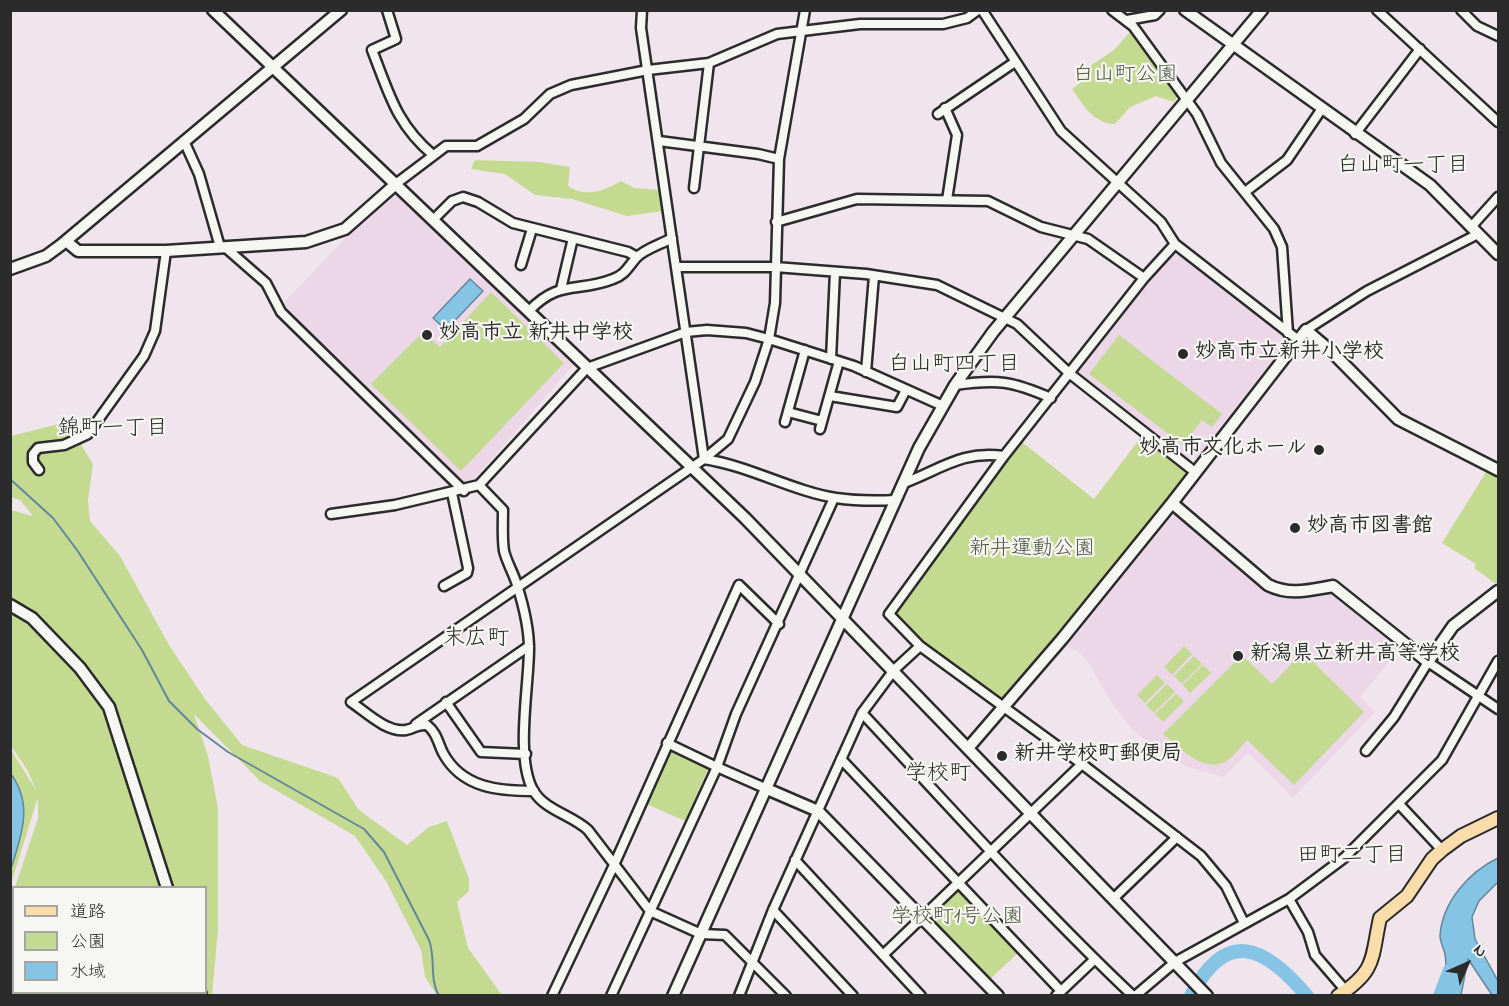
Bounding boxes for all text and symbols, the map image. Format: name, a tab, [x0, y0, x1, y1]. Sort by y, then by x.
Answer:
park label: 白山町公園	[1073, 64, 1177, 90]
district label: 白山町一丁目	[1337, 154, 1469, 180]
place label: 妙高市立 新井中学校	[439, 322, 633, 348]
marker: 妙高市立 新井中学校	[420, 328, 434, 342]
place label: 妙高市立新井小学校	[1195, 341, 1384, 367]
marker: 妙高市立新井小学校	[1176, 347, 1190, 361]
district label: 白山町四丁目	[888, 353, 1020, 379]
district label: 錦町一丁目	[58, 417, 168, 443]
place label: 妙高市文化ホール	[1139, 437, 1307, 463]
marker: 妙高市文化ホール	[1312, 443, 1326, 457]
place label: 妙高市図書館	[1307, 515, 1433, 541]
marker: 妙高市図書館	[1288, 521, 1302, 535]
park label: 新井運動公園	[969, 538, 1095, 564]
district label: 末広町	[443, 627, 509, 653]
place label: 新潟県立新井高等学校	[1250, 643, 1460, 669]
marker: 新潟県立新井高等学校	[1231, 649, 1245, 663]
place label: 新井学校町郵便局	[1014, 743, 1182, 769]
marker: 新井学校町郵便局	[995, 749, 1009, 763]
district label: 学校町	[905, 762, 971, 788]
district label: 田町二丁目	[1297, 844, 1407, 870]
legend	[12, 886, 207, 994]
text: 道路	[70, 900, 106, 926]
park label: 学校町1号公園	[891, 906, 1023, 932]
text: 公園	[70, 930, 106, 956]
north arrow	[1437, 934, 1497, 994]
text: N	[1467, 939, 1492, 964]
text: 水域	[70, 960, 106, 986]

